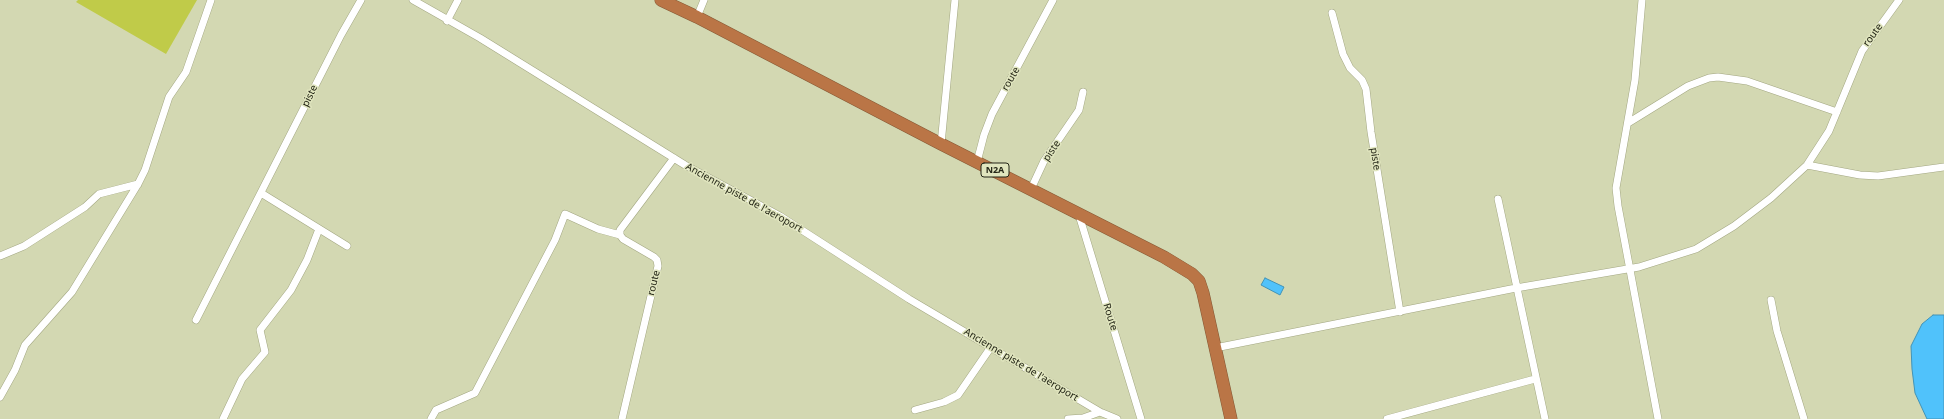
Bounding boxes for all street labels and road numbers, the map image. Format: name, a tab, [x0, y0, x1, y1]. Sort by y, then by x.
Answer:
street label: route	[1861, 21, 1885, 49]
street label: route	[999, 65, 1023, 93]
street label: piste	[300, 83, 320, 109]
street label: piste	[1041, 138, 1063, 164]
street label: piste	[1367, 147, 1383, 171]
street label: Ancienne piste de l'aeroport	[684, 161, 804, 235]
road number: N2A	[981, 163, 1009, 177]
street label: route	[645, 269, 663, 297]
street label: Route	[1100, 302, 1120, 332]
street label: Ancienne piste de l'aeroport	[962, 326, 1080, 404]

